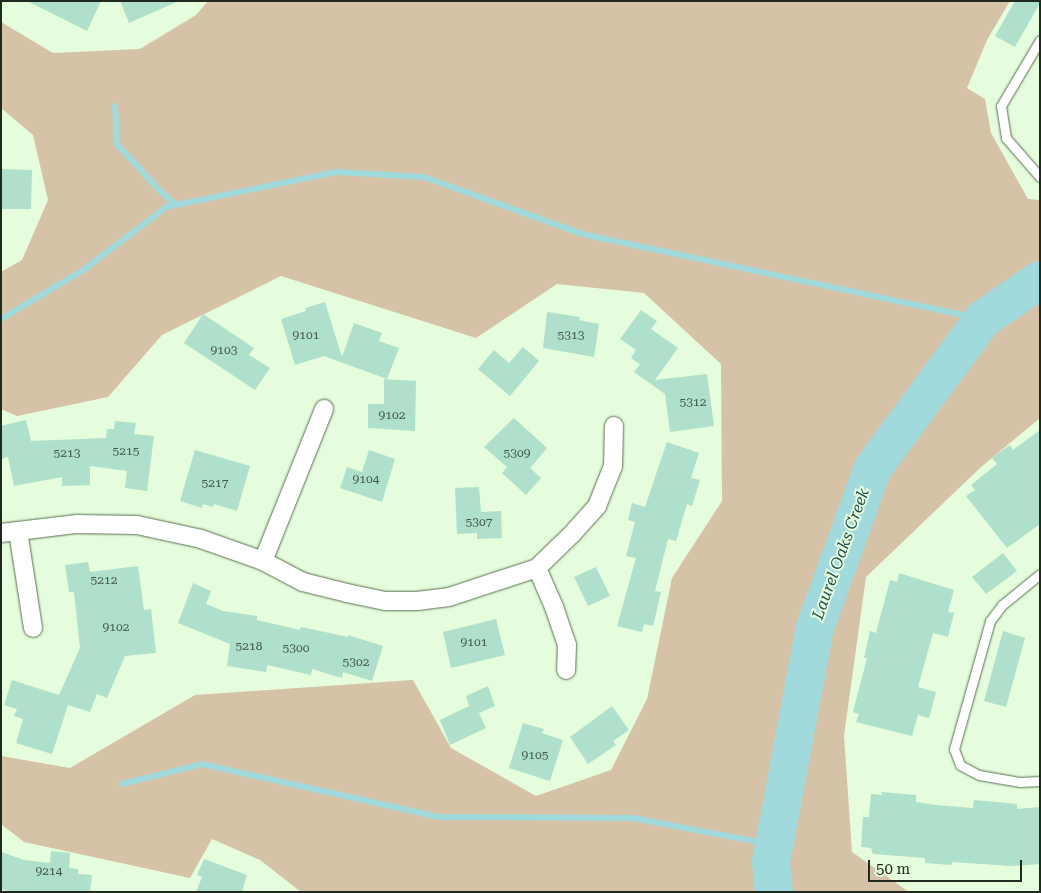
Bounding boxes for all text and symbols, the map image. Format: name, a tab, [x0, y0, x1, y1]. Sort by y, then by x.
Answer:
house number: 9101	[293, 329, 319, 343]
house number: 5313	[558, 329, 584, 343]
house number: 9103	[211, 344, 237, 358]
house number: 5312	[680, 396, 706, 410]
house number: 9102	[379, 409, 405, 423]
house number: 5215	[113, 445, 139, 459]
house number: 5213	[54, 447, 80, 461]
house number: 5309	[504, 447, 530, 461]
house number: 9104	[353, 473, 379, 487]
house number: 5217	[202, 477, 228, 491]
water label: Laurel Oaks Creek	[808, 486, 874, 622]
house number: 5307	[466, 516, 492, 530]
house number: 5212	[91, 574, 117, 588]
house number: 9102	[103, 621, 129, 635]
house number: 9101	[461, 636, 487, 650]
house number: 5218	[236, 640, 262, 654]
house number: 5300	[283, 642, 309, 656]
house number: 5302	[343, 656, 369, 670]
house number: 9105	[522, 749, 548, 763]
scale bar	[871, 850, 1025, 882]
text: 50 m	[876, 860, 910, 878]
house number: 9214	[36, 865, 62, 879]

